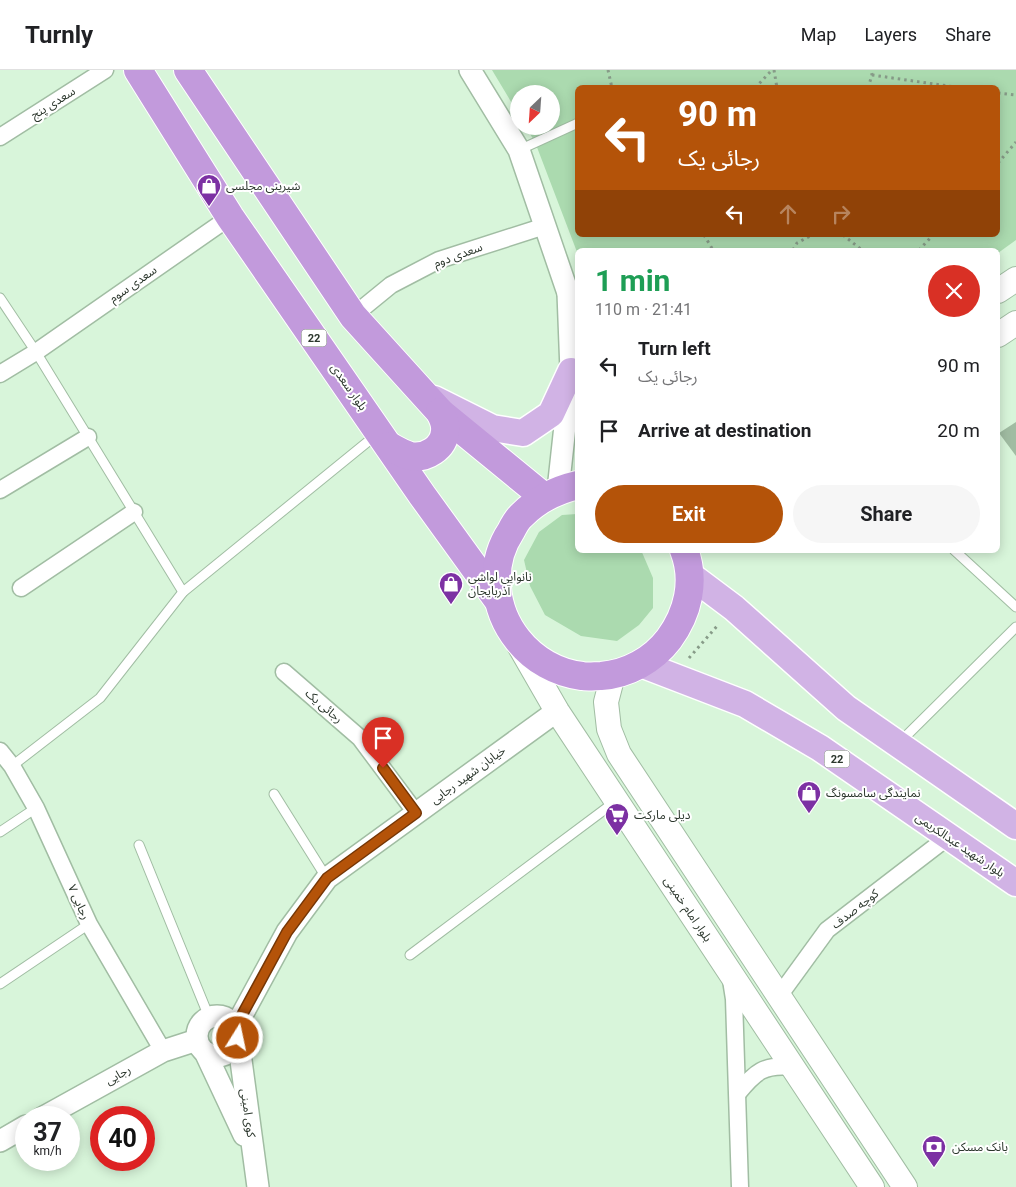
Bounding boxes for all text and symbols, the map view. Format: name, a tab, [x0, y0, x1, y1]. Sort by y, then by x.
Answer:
text: Turnly	[25, 21, 93, 49]
text: Map	[801, 24, 836, 45]
text: Layers	[864, 24, 917, 45]
text: Share	[945, 24, 991, 45]
street label: سعدی پنج	[28, 84, 79, 124]
north arrow	[510, 85, 560, 135]
map controls	[510, 85, 560, 135]
text: 90 m	[678, 94, 757, 135]
icon: left	[595, 105, 660, 170]
text: رجائی یک	[678, 146, 760, 171]
shop icon: شیرینی مجلسی	[196, 173, 222, 207]
place label: شیرینی مجلسی	[226, 179, 300, 193]
icon: left	[721, 200, 749, 228]
icon: ahead	[774, 200, 802, 228]
icon: right	[827, 200, 855, 228]
street label: سعدی دوم	[432, 240, 485, 272]
street label: سعدی سوم	[106, 262, 161, 307]
text: 1 min	[595, 263, 670, 298]
button: close	[928, 265, 980, 317]
text: 110 m · 21:41	[595, 300, 692, 319]
road number: 22	[302, 330, 326, 346]
text: Turn left	[638, 337, 711, 360]
icon: left	[595, 352, 623, 380]
text: 90 m	[937, 354, 980, 377]
street label: بلوار سعدی	[328, 361, 370, 413]
text: رجائی یک	[638, 367, 698, 386]
icon: arrive	[595, 417, 623, 445]
text: Arrive at destination	[638, 419, 811, 442]
text: 20 m	[937, 419, 980, 442]
button: Exit	[595, 485, 783, 543]
button: Share	[793, 485, 980, 543]
place label: نانوایی لواشی آذربایجان	[468, 570, 532, 598]
shop icon: نانوایی لواشی آذربایجان	[438, 571, 464, 605]
street label: رجائی یک	[302, 686, 346, 726]
pin	[362, 717, 404, 768]
icon: arrive	[369, 724, 397, 752]
street label: خیابان شهید رجایی	[428, 743, 508, 807]
road number: 22	[824, 751, 850, 768]
shop icon: نمایندگی سامسونگ	[796, 780, 822, 814]
place label: نمایندگی سامسونگ	[826, 786, 921, 800]
supermarket icon: دیلی مارکت	[604, 802, 630, 836]
place label: دیلی مارکت	[634, 808, 691, 822]
street label: بلوار شهید عبدالکریمی	[913, 810, 1007, 880]
street label: بلوار امام خمینی	[659, 874, 715, 945]
street label: رجایی ۷	[65, 882, 93, 922]
street label: کوچه صدف	[829, 886, 883, 932]
position arrow	[211, 1011, 263, 1063]
street label: رجایی	[103, 1062, 133, 1088]
street label: کوی امینی	[238, 1088, 259, 1139]
speed limit sign: 40	[90, 1106, 155, 1171]
text: 37	[33, 1118, 62, 1147]
bank icon: بانک مسکن	[921, 1134, 947, 1168]
place label: بانک مسکن	[952, 1140, 1008, 1154]
text: km/h	[33, 1144, 62, 1158]

